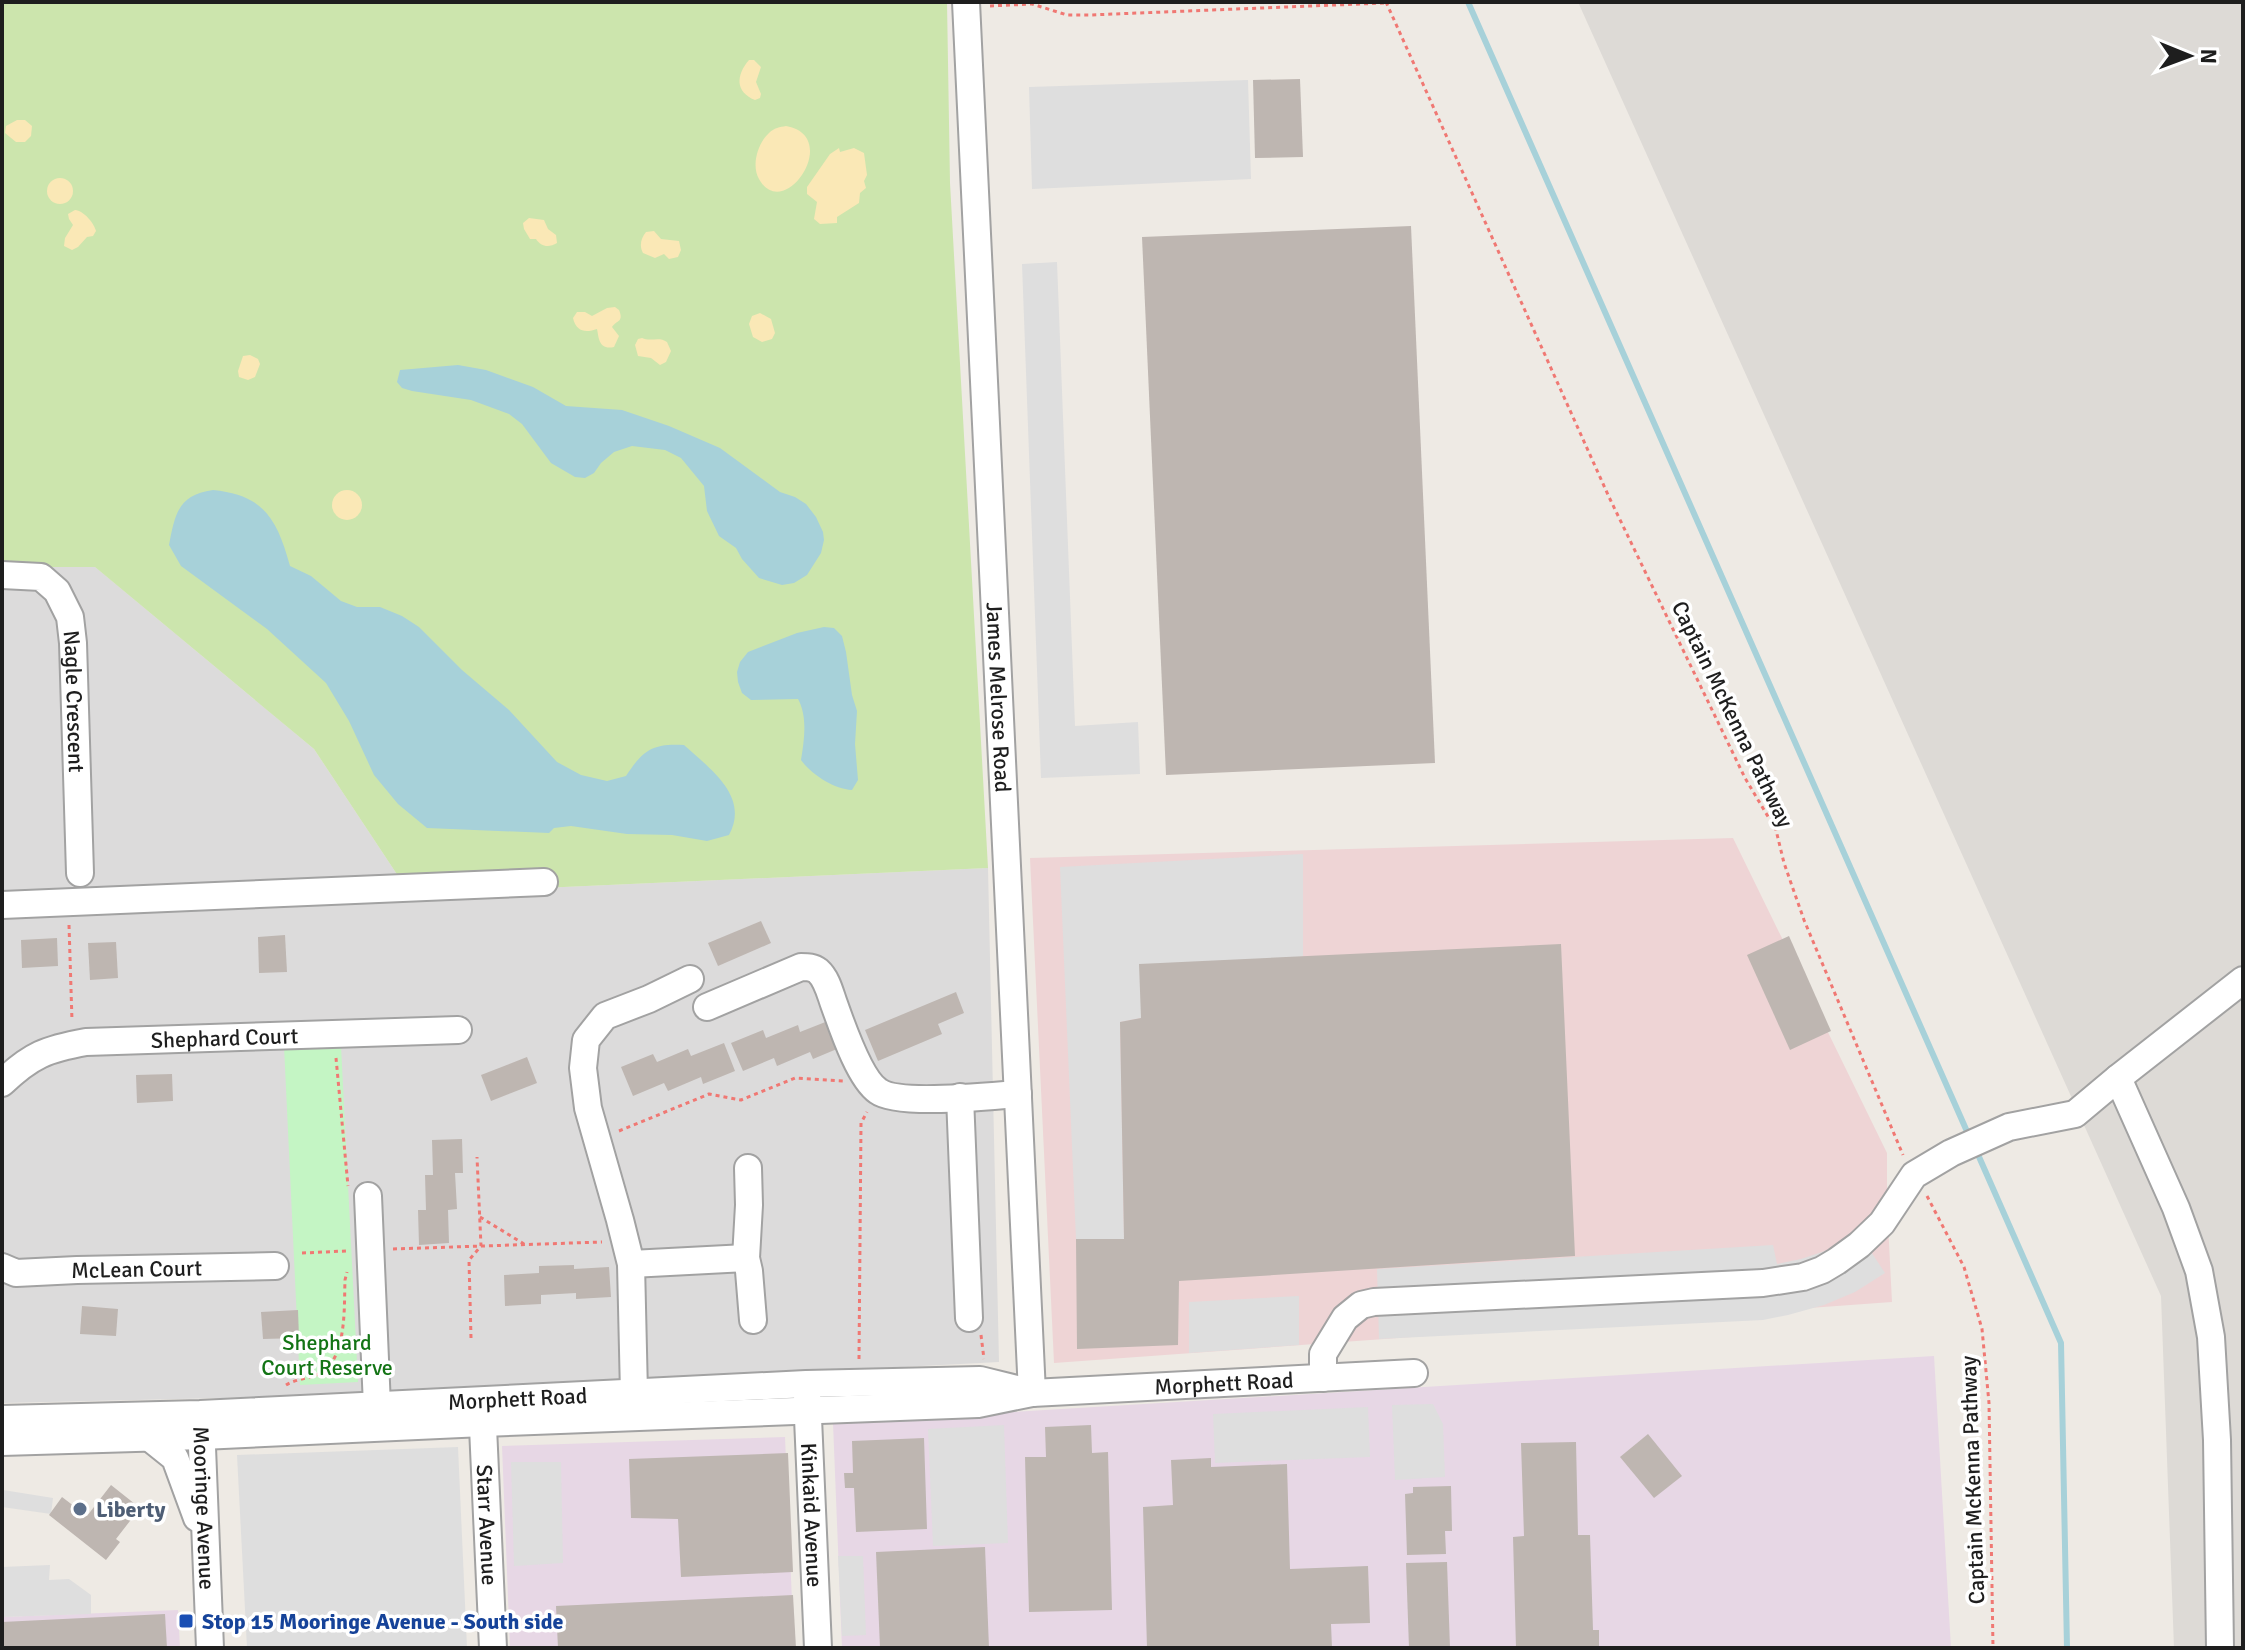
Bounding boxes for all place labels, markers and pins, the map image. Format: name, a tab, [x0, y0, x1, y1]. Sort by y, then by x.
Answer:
place label: Liberty	[96, 1496, 165, 1523]
marker: Liberty	[71, 1500, 89, 1518]
place label: Stop 15 Mooringe Avenue - South side	[202, 1608, 564, 1635]
marker: Stop 15 Mooringe Avenue - South side	[177, 1612, 195, 1630]

